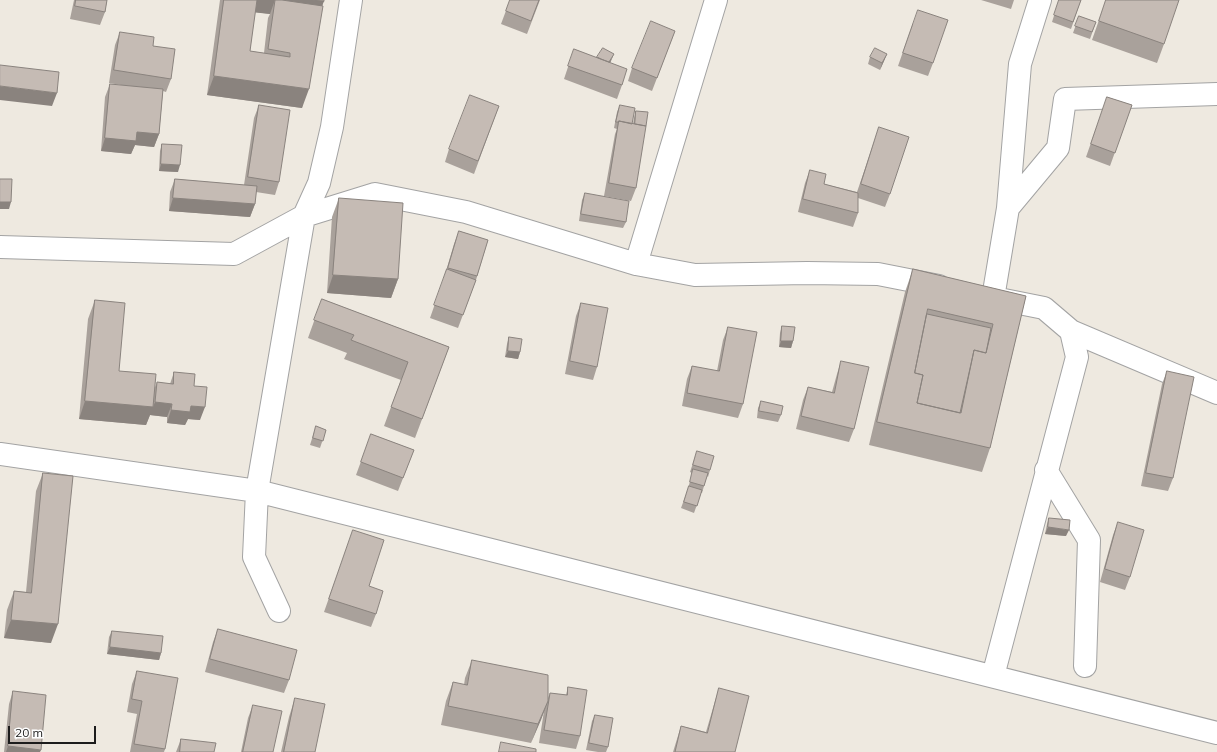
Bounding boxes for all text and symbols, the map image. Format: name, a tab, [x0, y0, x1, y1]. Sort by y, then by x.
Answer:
scale bar	[10, 718, 98, 744]
text: 20 m	[15, 725, 43, 740]

